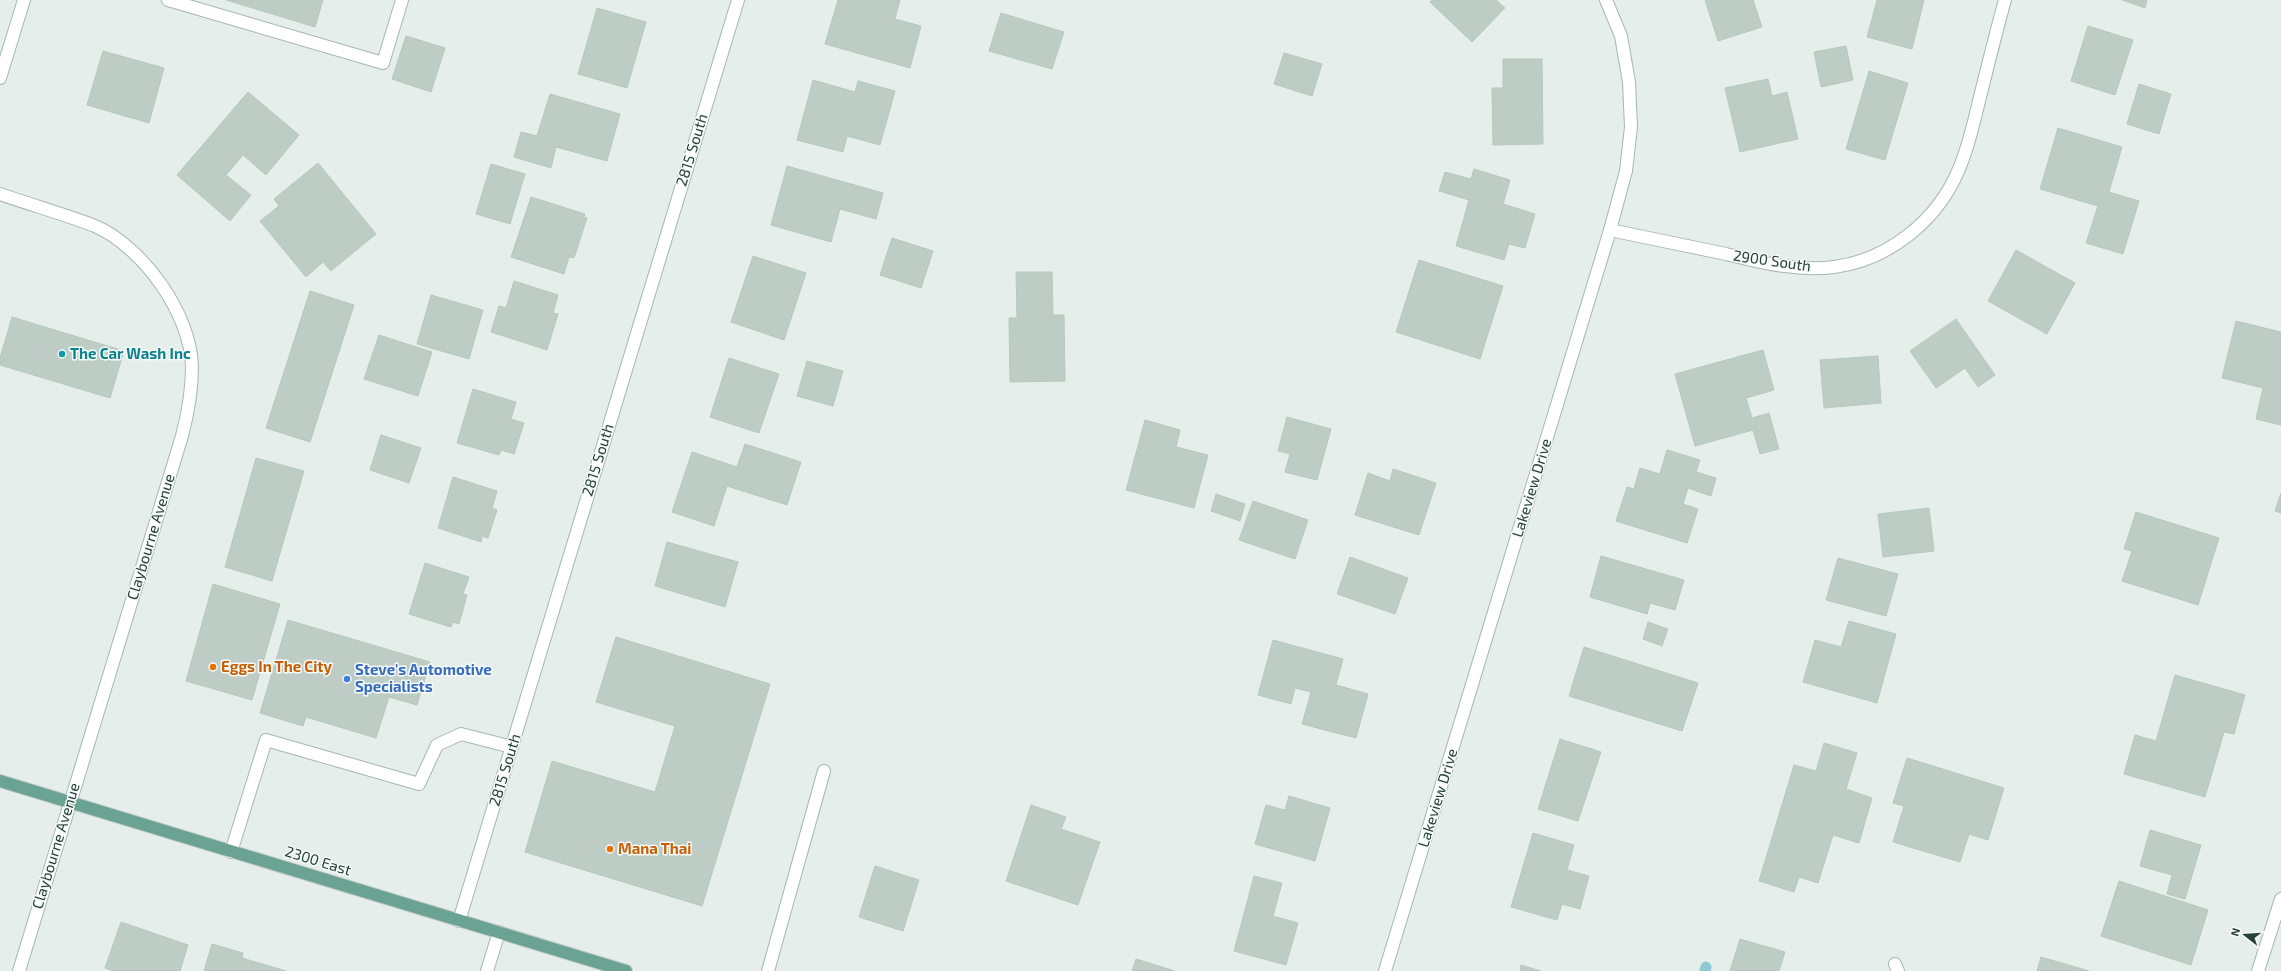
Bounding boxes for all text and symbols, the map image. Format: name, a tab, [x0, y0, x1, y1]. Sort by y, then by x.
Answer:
street label: 2815 South	[672, 111, 711, 188]
street label: 2900 South	[1732, 246, 1812, 274]
place label: The Car Wash Inc	[70, 344, 191, 362]
marker: The Car Wash Inc	[57, 349, 67, 359]
street label: 2815 South	[578, 421, 617, 498]
street label: Lakeview Drive	[1508, 436, 1555, 539]
street label: Claybourne Avenue	[122, 472, 178, 602]
place label: Eggs In The City	[221, 657, 332, 676]
place label: Steve's Automotive Specialists	[355, 660, 492, 695]
marker: Eggs In The City	[208, 662, 218, 672]
marker: Steve's Automotive Specialists	[342, 674, 352, 684]
street label: 2815 South	[485, 731, 524, 808]
street label: Lakeview Drive	[1414, 746, 1461, 849]
street label: Claybourne Avenue	[27, 781, 83, 911]
place label: Mana Thai	[618, 839, 692, 857]
street label: 2300 East	[283, 841, 354, 879]
marker: Mana Thai	[605, 844, 615, 854]
north arrow	[2225, 915, 2265, 955]
text: N	[2228, 926, 2242, 938]

